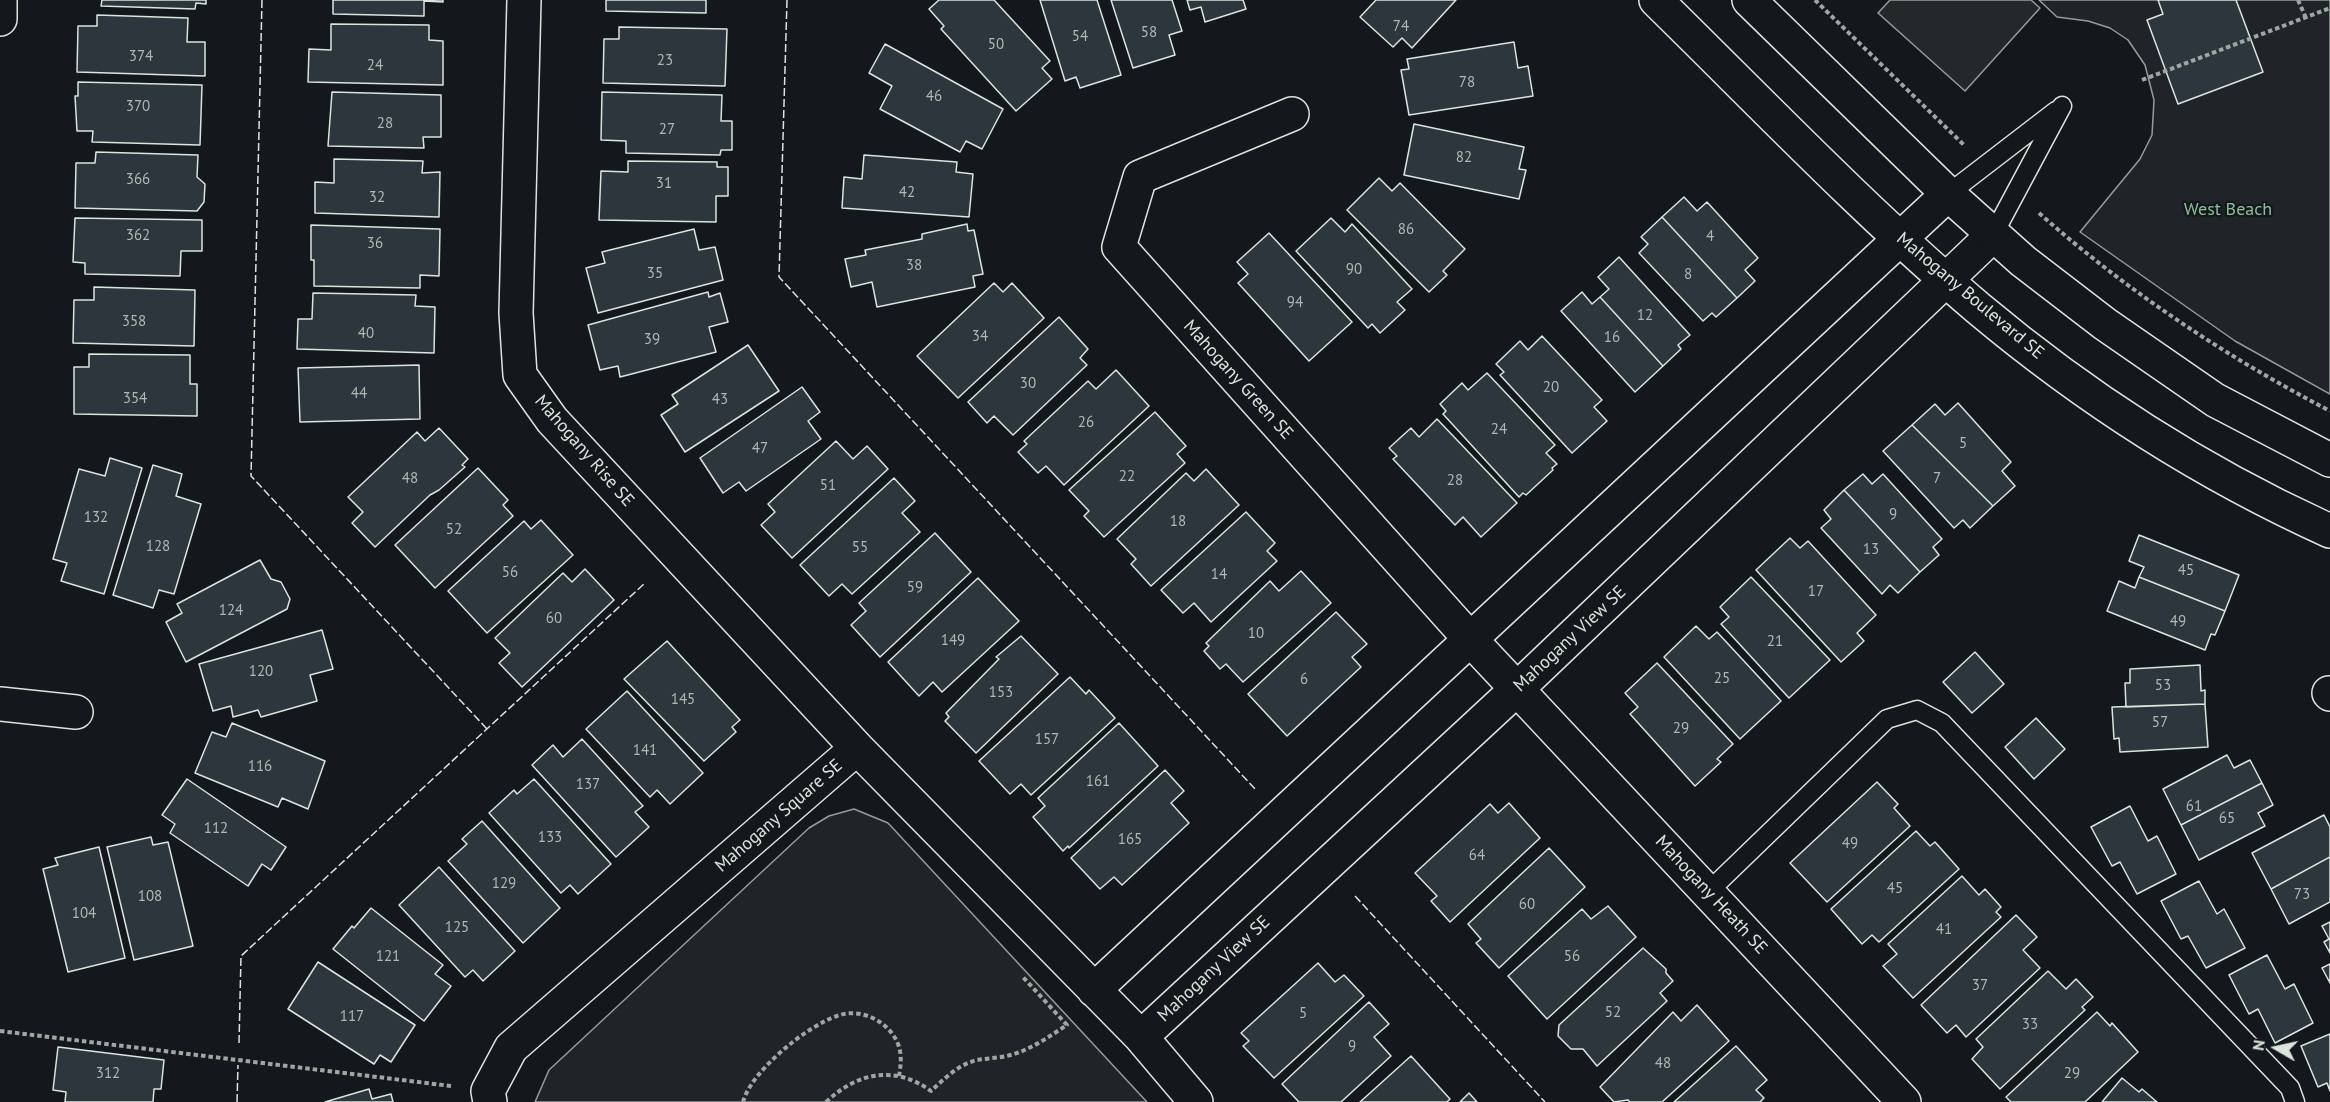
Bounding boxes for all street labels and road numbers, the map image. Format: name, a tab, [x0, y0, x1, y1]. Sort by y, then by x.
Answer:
street label: Mahogany Boulevard SE	[1892, 228, 2048, 364]
street label: Mahogany Green SE	[1179, 316, 1297, 444]
street label: Mahogany Rise SE	[530, 391, 638, 511]
street label: Mahogany View SE	[1509, 581, 1631, 697]
street label: Mahogany Square SE	[711, 755, 847, 877]
street label: Mahogany Heath SE	[1650, 831, 1772, 959]
street label: Mahogany View SE	[1153, 911, 1275, 1027]

